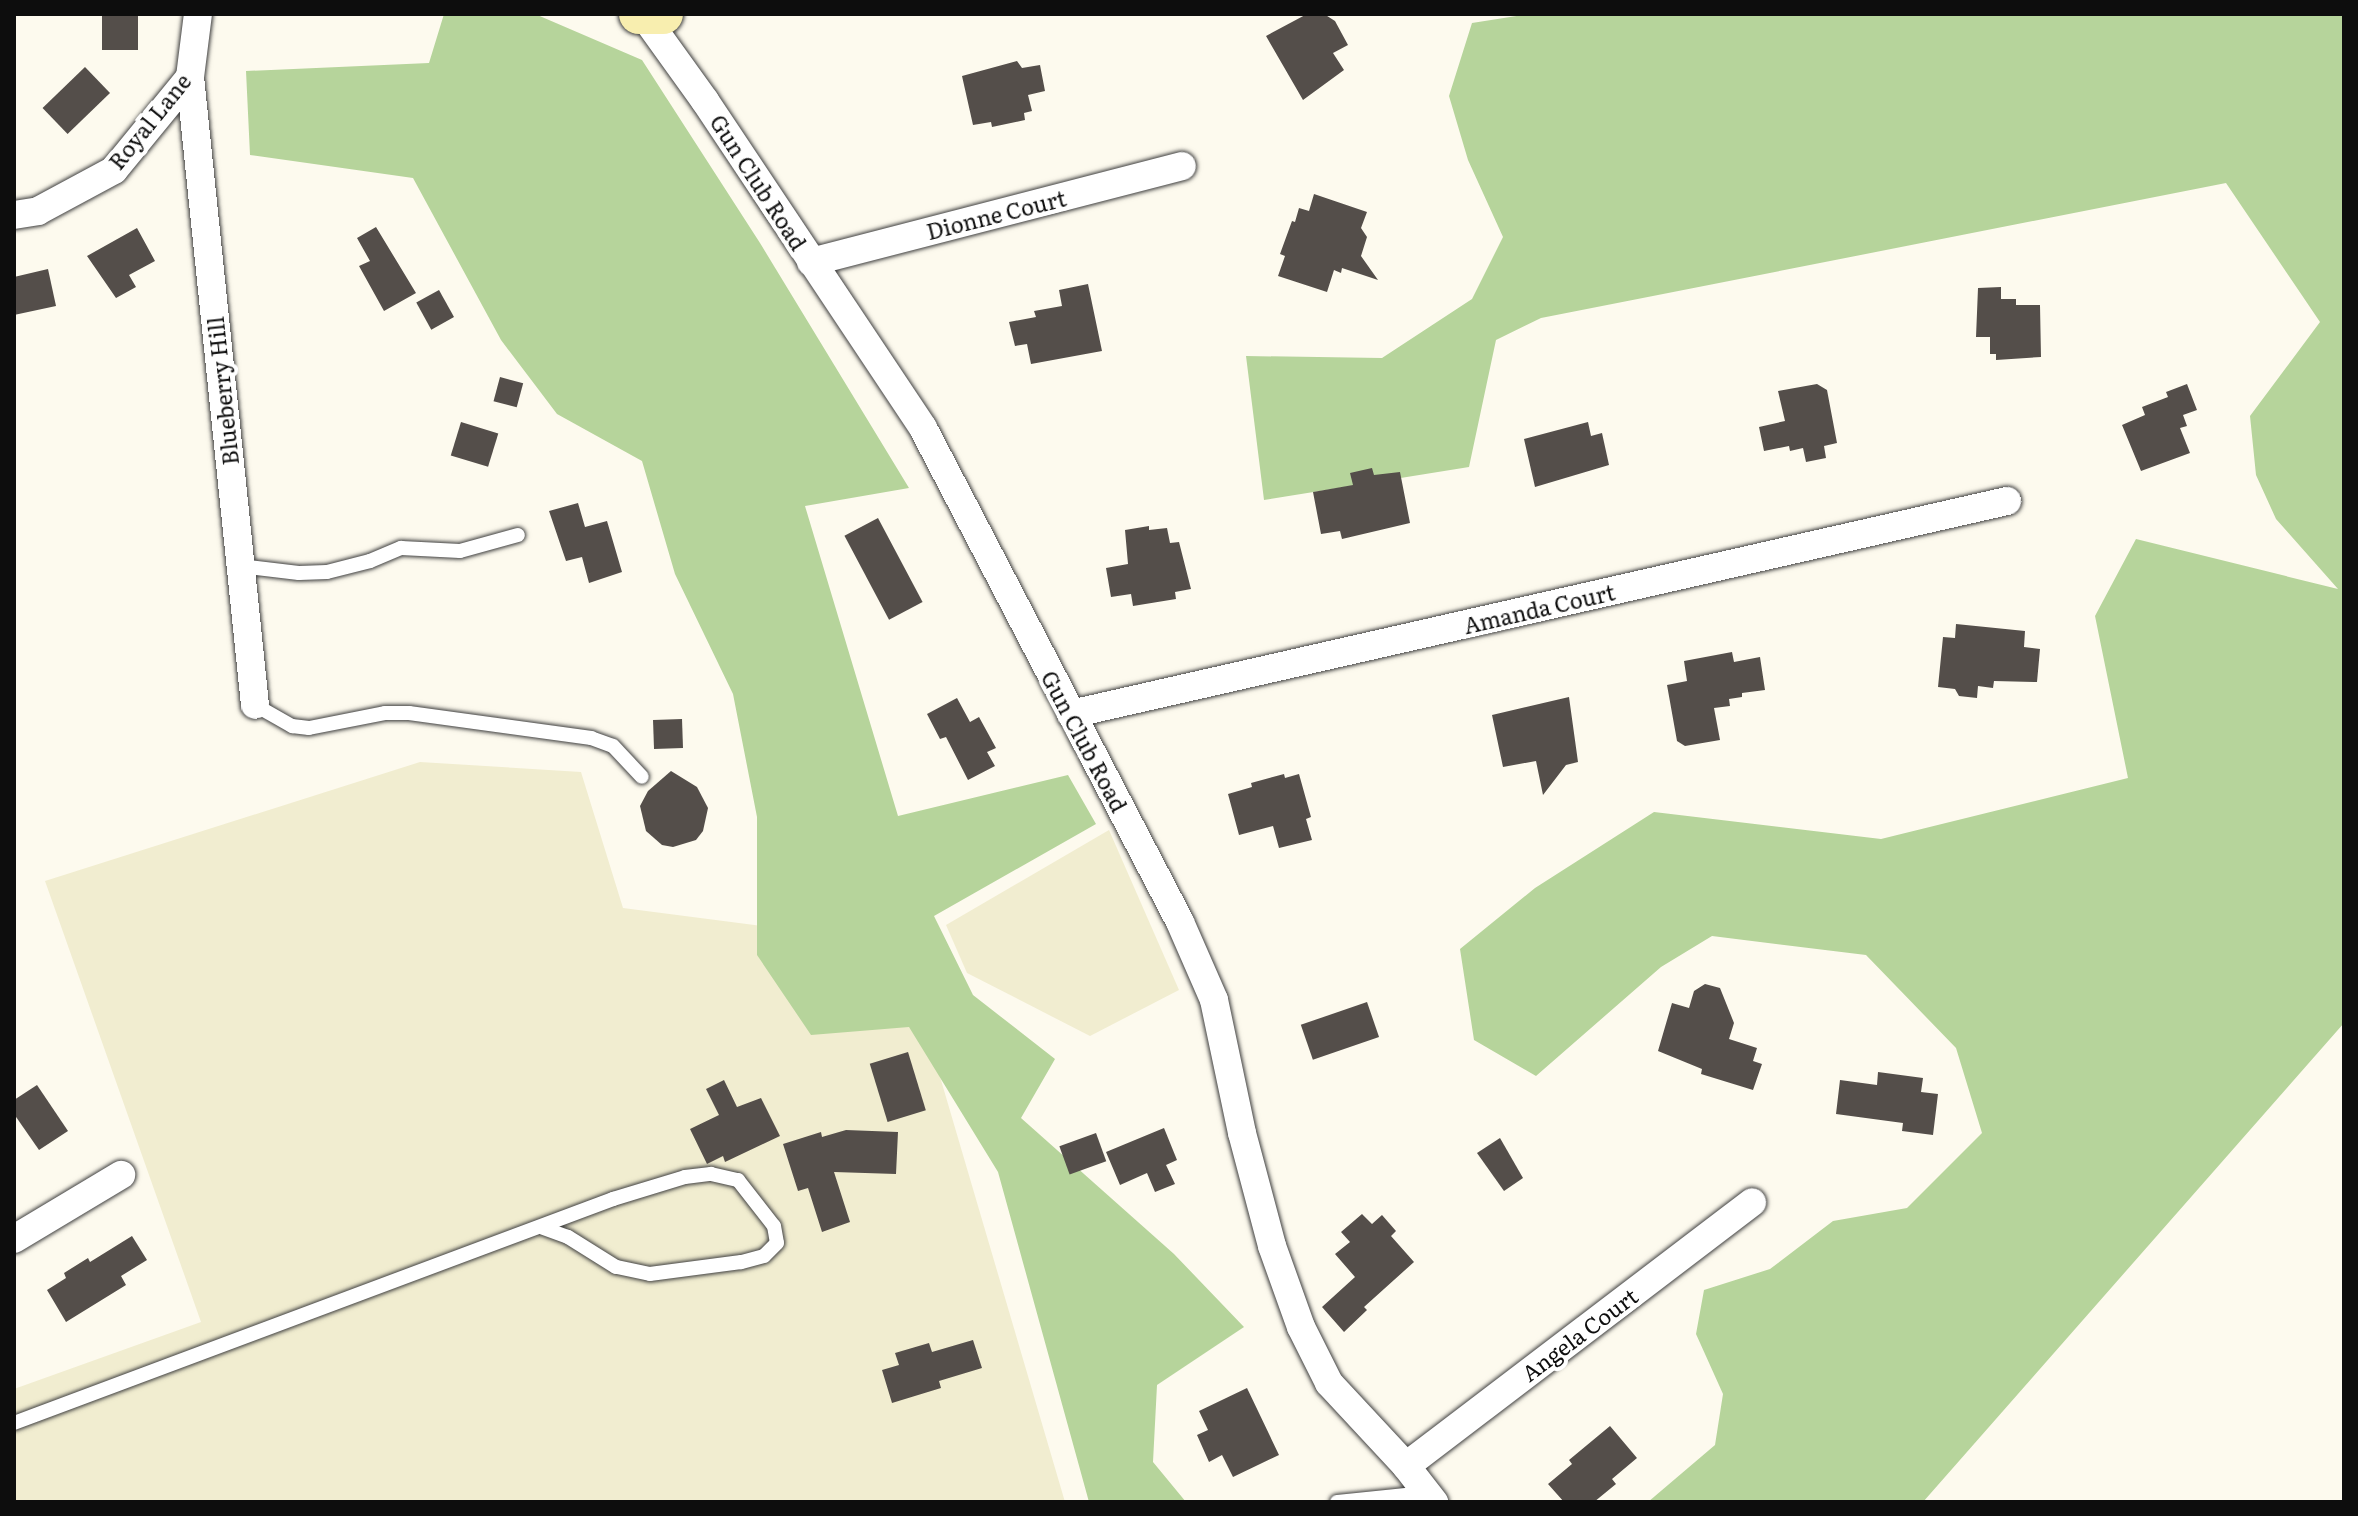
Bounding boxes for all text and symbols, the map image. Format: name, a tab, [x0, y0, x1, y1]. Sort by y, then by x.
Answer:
street label: Royal Lane	[102, 68, 196, 174]
street label: Gun Club Road	[705, 109, 813, 255]
street label: Dionne Court	[924, 184, 1068, 244]
street label: Blueberry Hill	[201, 315, 243, 467]
street label: Amanda Court	[1461, 578, 1617, 638]
street label: Gun Club Road	[1037, 666, 1133, 816]
street label: Angela Court	[1516, 1282, 1642, 1386]

